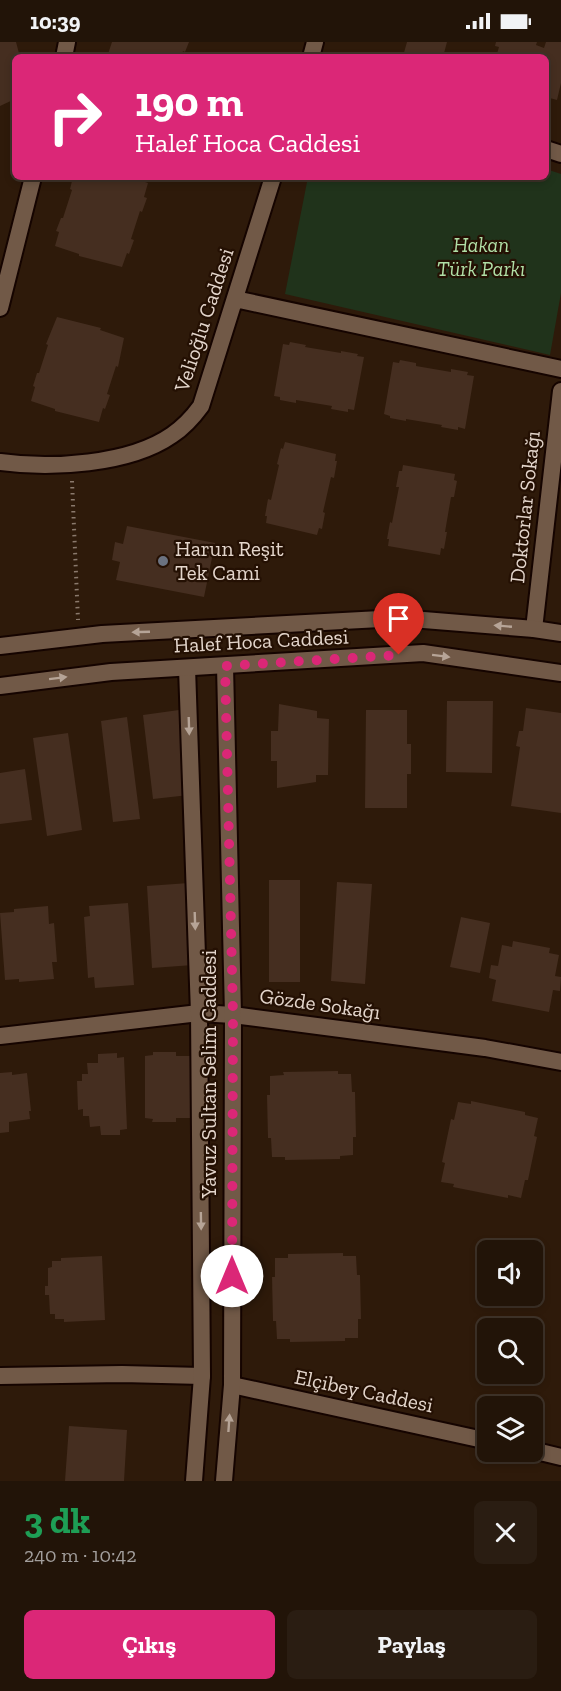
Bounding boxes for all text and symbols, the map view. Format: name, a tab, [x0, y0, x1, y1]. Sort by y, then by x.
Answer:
text: 10:39	[30, 8, 81, 35]
text: 190 m	[135, 76, 243, 127]
icon: right	[36, 78, 114, 156]
text: Halef Hoca Caddesi	[135, 127, 360, 159]
park label: Hakan Türk Parkı	[437, 232, 525, 281]
street label: Velioğlu Caddesi	[168, 245, 239, 396]
street label: Doktorlar Sokağı	[504, 429, 545, 584]
place label: Harun Reşit Tek Cami	[175, 536, 284, 585]
marker: Harun Reşit Tek Cami	[156, 554, 170, 568]
pin	[373, 593, 424, 655]
icon: arrive	[382, 602, 415, 635]
one-way arrow	[493, 622, 512, 631]
street label: Halef Hoca Caddesi	[173, 623, 349, 658]
one-way arrow	[131, 627, 150, 637]
one-way arrow	[431, 651, 450, 660]
one-way arrow	[49, 674, 68, 683]
one-way arrow	[184, 717, 194, 736]
one-way arrow	[191, 912, 200, 931]
street label: Yavuz Sultan Selim Caddesi	[196, 950, 221, 1199]
street label: Gözde Sokağı	[258, 983, 382, 1024]
one-way arrow	[196, 1212, 206, 1231]
map controls	[477, 1240, 543, 1462]
button: sound	[477, 1240, 543, 1306]
position arrow	[200, 1244, 264, 1308]
button: search	[477, 1318, 543, 1384]
street label: Elçibey Caddesi	[293, 1364, 436, 1417]
button: layers	[477, 1396, 543, 1462]
one-way arrow	[224, 1413, 234, 1432]
text: 3 dk	[24, 1499, 90, 1542]
button: close	[474, 1501, 537, 1564]
text: 240 m · 10:42	[24, 1543, 137, 1567]
button: Çıkış	[24, 1610, 275, 1679]
button: Paylaş	[287, 1610, 537, 1679]

